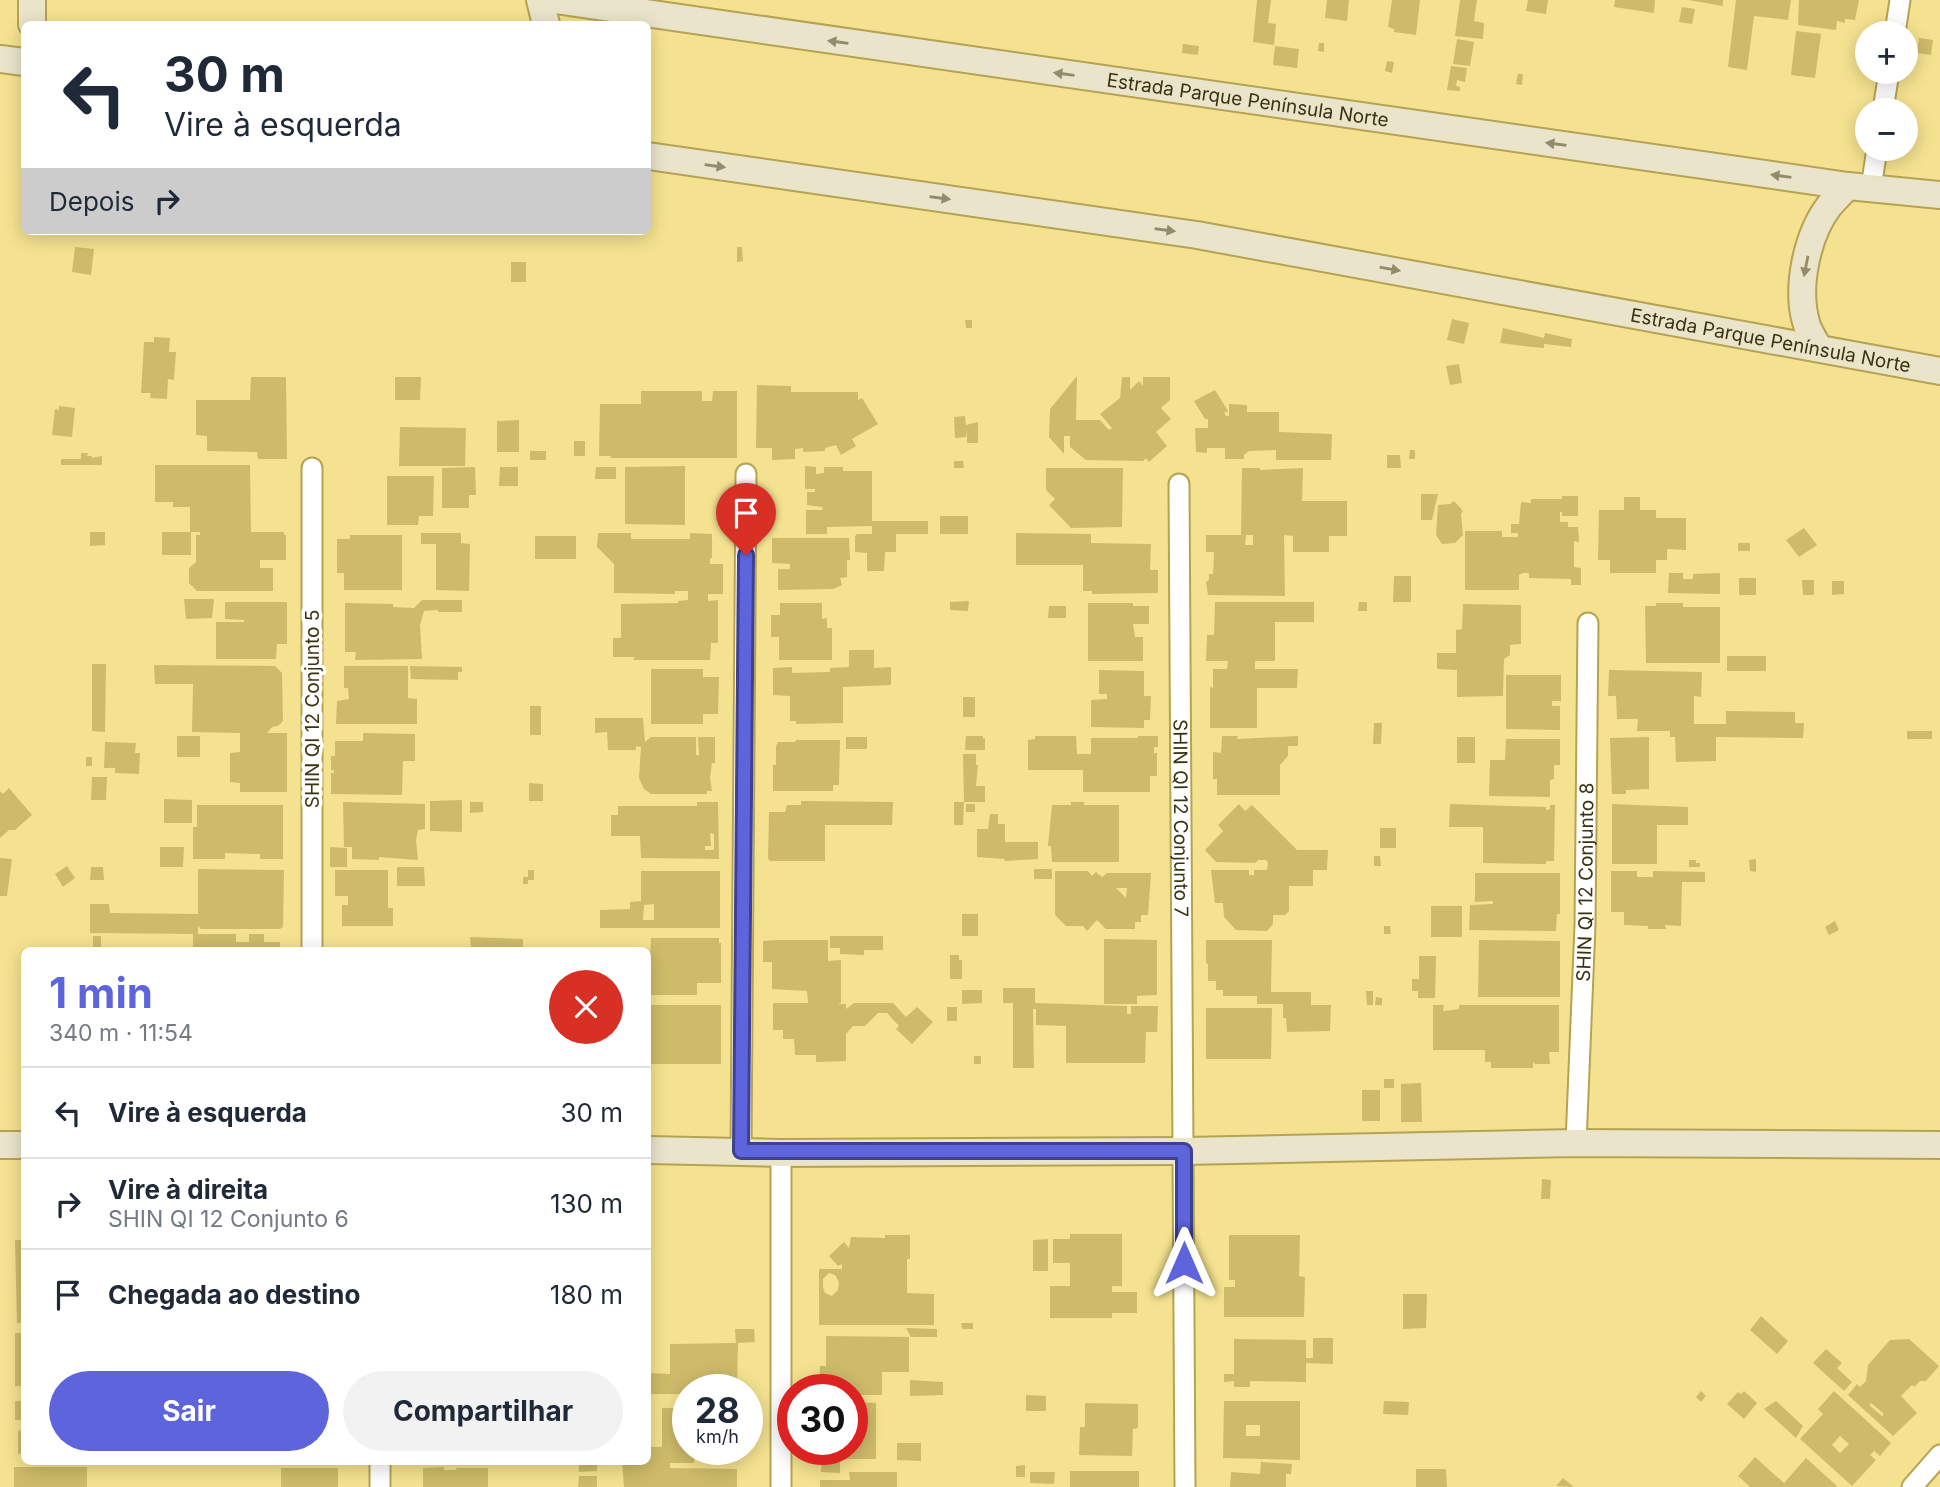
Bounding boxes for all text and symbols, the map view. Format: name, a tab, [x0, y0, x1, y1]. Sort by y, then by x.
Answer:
map controls	[1855, 21, 1918, 161]
button: +	[1855, 21, 1918, 84]
one-way arrow	[827, 36, 849, 47]
text: 30 m	[164, 45, 285, 104]
icon: left	[49, 49, 140, 140]
one-way arrow	[1052, 68, 1074, 79]
street label: Estrada Parque Península Norte	[1105, 68, 1390, 131]
button: −	[1855, 98, 1918, 161]
text: Vire à esquerda	[164, 105, 402, 144]
one-way arrow	[1544, 138, 1566, 149]
one-way arrow	[704, 161, 726, 172]
one-way arrow	[1770, 170, 1792, 181]
icon: right	[148, 182, 186, 220]
text: Depois	[49, 186, 134, 217]
one-way arrow	[929, 193, 951, 204]
one-way arrow	[1155, 225, 1177, 236]
one-way arrow	[1801, 255, 1812, 277]
one-way arrow	[1379, 264, 1401, 275]
street label: Estrada Parque Península Norte	[1629, 303, 1913, 377]
pin	[716, 483, 776, 555]
icon: arrive	[727, 494, 765, 532]
street label: SHIN QI 12 Conjunto 5	[301, 610, 324, 808]
street label: SHIN QI 12 Conjunto 7	[1169, 719, 1193, 917]
street label: SHIN QI 12 Conjunto 8	[1571, 783, 1598, 982]
text: 1 min	[49, 967, 153, 1018]
button: close	[549, 970, 623, 1044]
text: 340 m · 11:54	[49, 1019, 193, 1047]
icon: left	[49, 1094, 87, 1132]
text: Vire à esquerda	[108, 1097, 307, 1128]
text: 30 m	[560, 1097, 623, 1128]
text: Vire à direita	[108, 1174, 268, 1205]
icon: right	[49, 1185, 87, 1223]
text: 130 m	[550, 1188, 623, 1219]
text: SHIN QI 12 Conjunto 6	[108, 1205, 349, 1233]
position arrow	[1147, 1226, 1221, 1300]
icon: arrive	[49, 1276, 87, 1314]
text: Chegada ao destino	[108, 1279, 360, 1310]
text: 180 m	[550, 1279, 623, 1310]
button: Sair	[49, 1371, 329, 1451]
button: Compartilhar	[343, 1371, 623, 1451]
speed limit sign: 30	[777, 1374, 868, 1465]
text: 28	[695, 1389, 740, 1431]
text: km/h	[696, 1426, 739, 1447]

